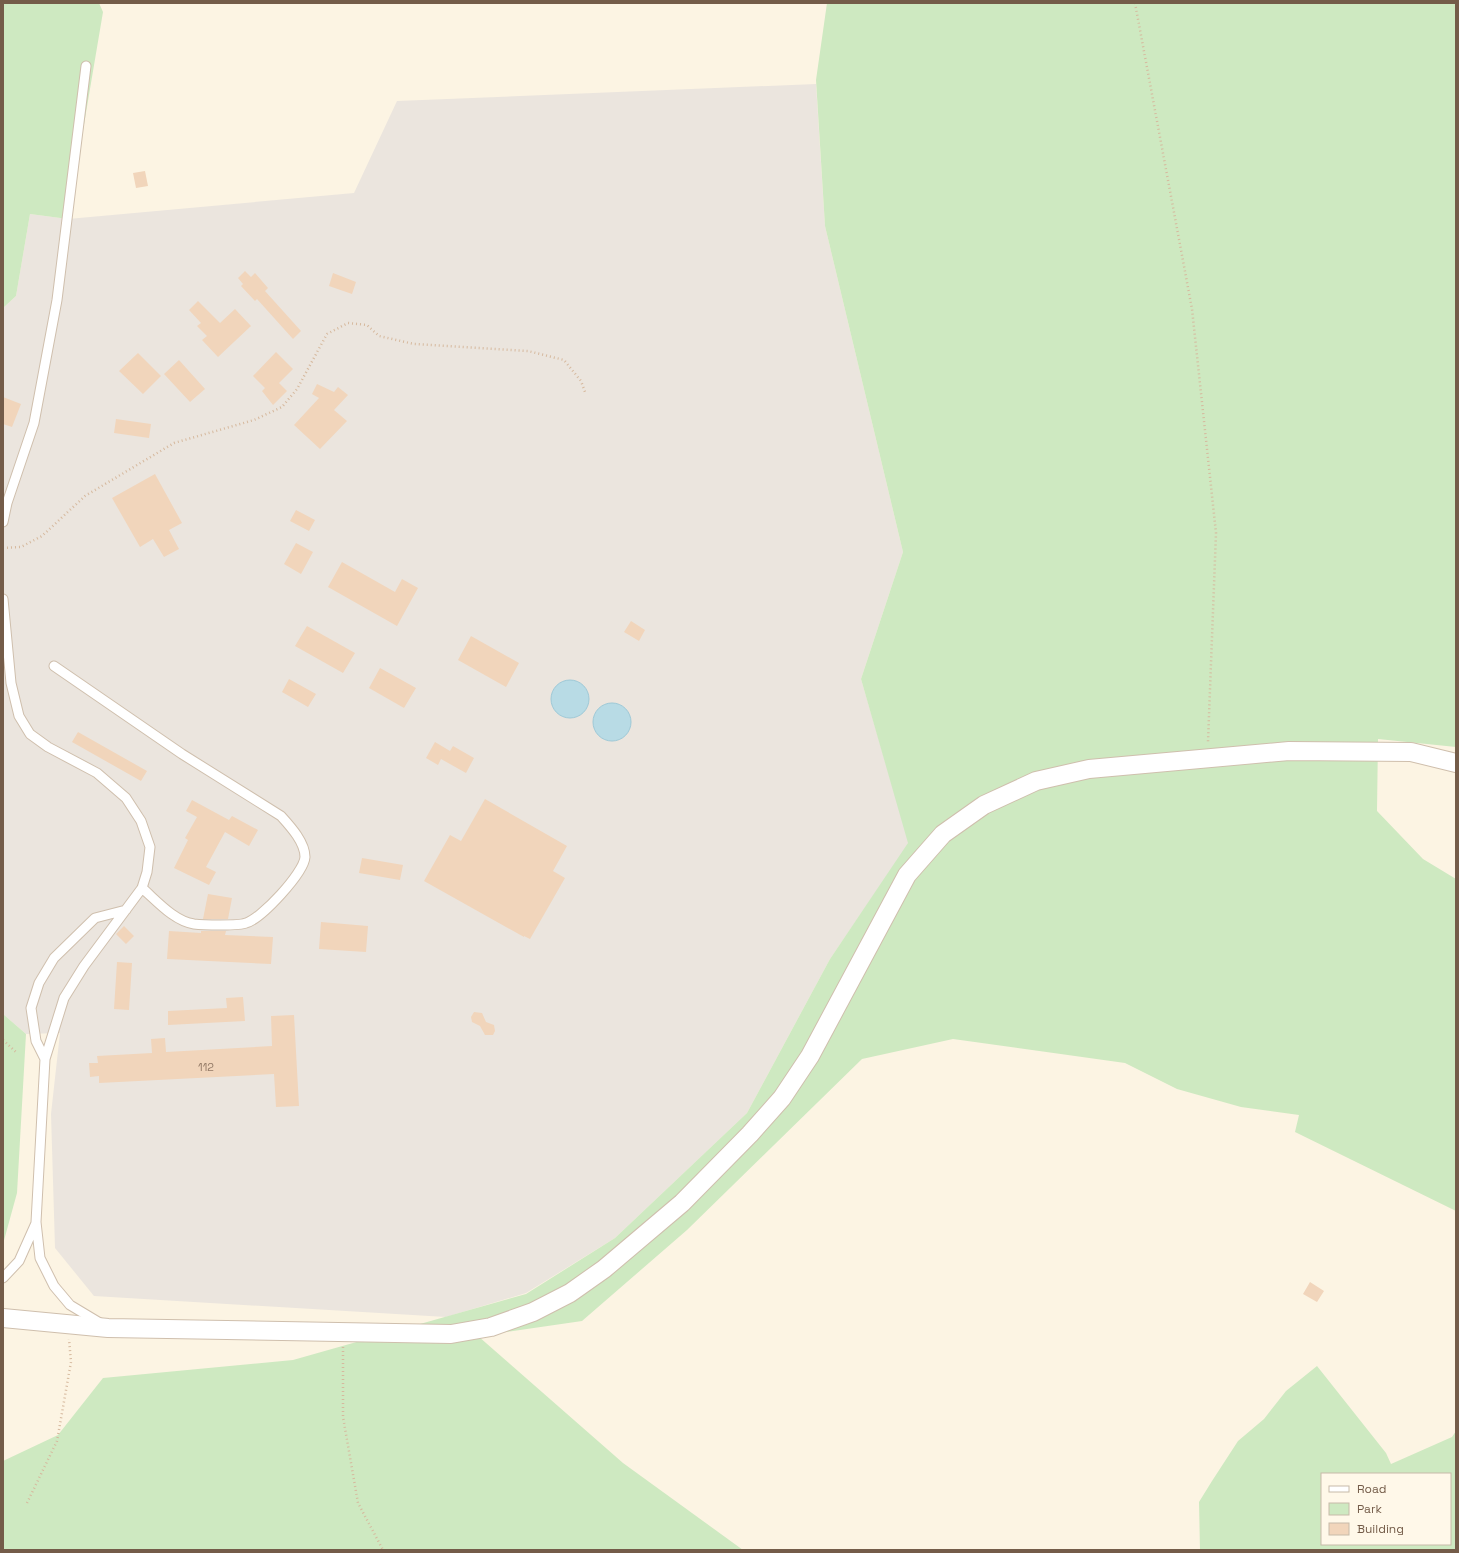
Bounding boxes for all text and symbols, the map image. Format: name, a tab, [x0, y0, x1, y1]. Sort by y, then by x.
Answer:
house number: 112	[198, 1060, 214, 1074]
legend	[1321, 1473, 1451, 1545]
text: Road	[1357, 1481, 1386, 1497]
text: Park	[1357, 1501, 1382, 1517]
text: Building	[1357, 1521, 1404, 1537]

